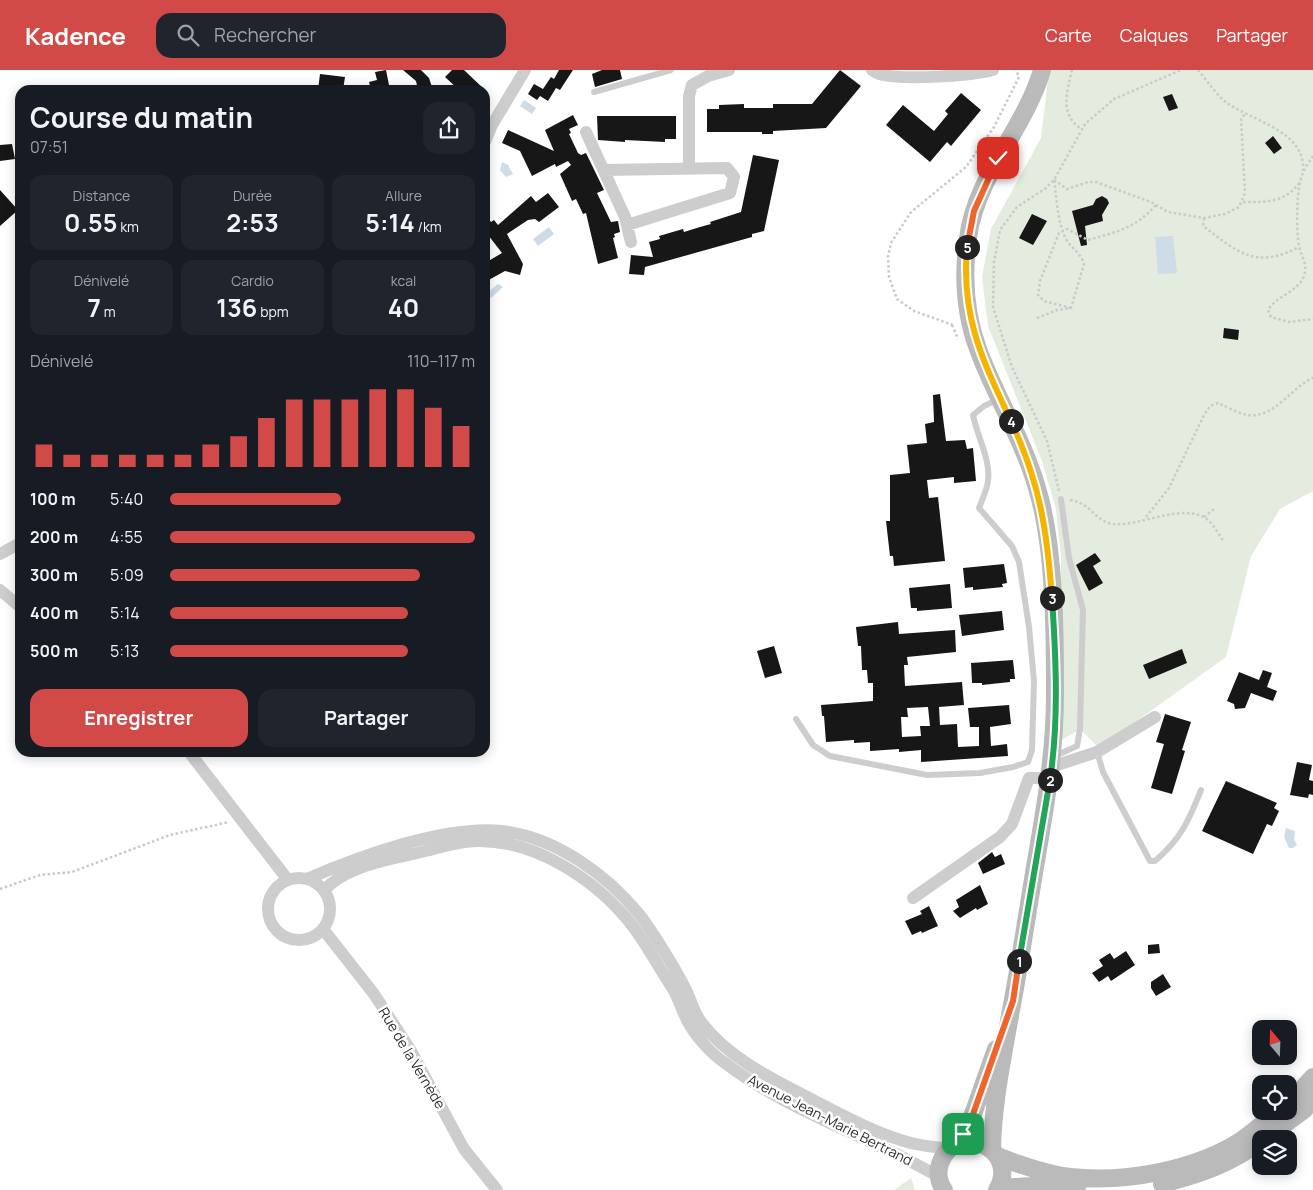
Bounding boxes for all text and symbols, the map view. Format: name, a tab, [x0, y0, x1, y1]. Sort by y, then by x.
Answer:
search box	[156, 13, 506, 58]
text: Kadence	[25, 19, 126, 52]
icon: search	[174, 21, 202, 49]
text: Rechercher	[214, 22, 316, 48]
text: Carte	[1045, 23, 1092, 47]
text: Calques	[1120, 23, 1188, 47]
text: Partager	[1216, 23, 1288, 47]
text: Course du matin	[30, 98, 253, 136]
button: share	[423, 102, 475, 154]
text: 07:51	[30, 136, 68, 158]
pin	[977, 137, 1019, 179]
icon: check	[984, 144, 1012, 172]
text: Distance	[73, 186, 130, 205]
text: Durée	[233, 186, 272, 205]
text: Allure	[385, 186, 422, 205]
text: 0.55	[64, 205, 117, 240]
text: 2:53	[226, 205, 279, 240]
text: 5:14	[365, 205, 415, 240]
text: km	[117, 217, 139, 236]
text: /km	[415, 217, 442, 236]
pin: 5	[954, 234, 980, 260]
text: 5	[963, 238, 972, 257]
text: Dénivelé	[74, 271, 129, 290]
text: Cardio	[231, 271, 274, 290]
text: kcal	[391, 271, 416, 290]
text: 7	[87, 290, 101, 325]
text: 136	[216, 290, 257, 325]
text: 40	[388, 290, 419, 325]
text: m	[101, 302, 116, 321]
text: bpm	[257, 302, 289, 321]
text: Dénivelé	[30, 350, 93, 372]
text: 110–117 m	[407, 350, 475, 372]
pin: 4	[998, 408, 1024, 434]
text: 4	[1007, 412, 1016, 431]
text: 100 m	[30, 488, 76, 510]
text: 5:40	[110, 488, 143, 510]
text: 200 m	[30, 526, 78, 548]
text: 4:55	[110, 526, 143, 548]
text: 300 m	[30, 564, 78, 586]
text: 5:09	[110, 564, 144, 586]
pin: 3	[1040, 586, 1064, 610]
text: 3	[1048, 589, 1057, 608]
text: 400 m	[30, 602, 78, 624]
text: 5:14	[110, 602, 140, 624]
text: 500 m	[30, 640, 78, 662]
text: 5:13	[110, 640, 139, 662]
button: Enregistrer	[30, 689, 248, 747]
button: Partager	[258, 689, 475, 747]
pin: 2	[1038, 768, 1062, 792]
text: 2	[1046, 771, 1055, 790]
pin: 1	[1006, 948, 1032, 974]
text: 1	[1016, 952, 1023, 971]
street label: Rue de la Vernède	[375, 1004, 450, 1112]
north arrow	[1252, 1020, 1298, 1065]
map controls	[1252, 1020, 1297, 1175]
street label: Avenue Jean-Marie Bertrand	[745, 1070, 916, 1169]
button: locate	[1252, 1075, 1297, 1120]
pin	[942, 1113, 984, 1155]
icon: arrive	[949, 1120, 977, 1148]
button: layers	[1252, 1130, 1297, 1175]

